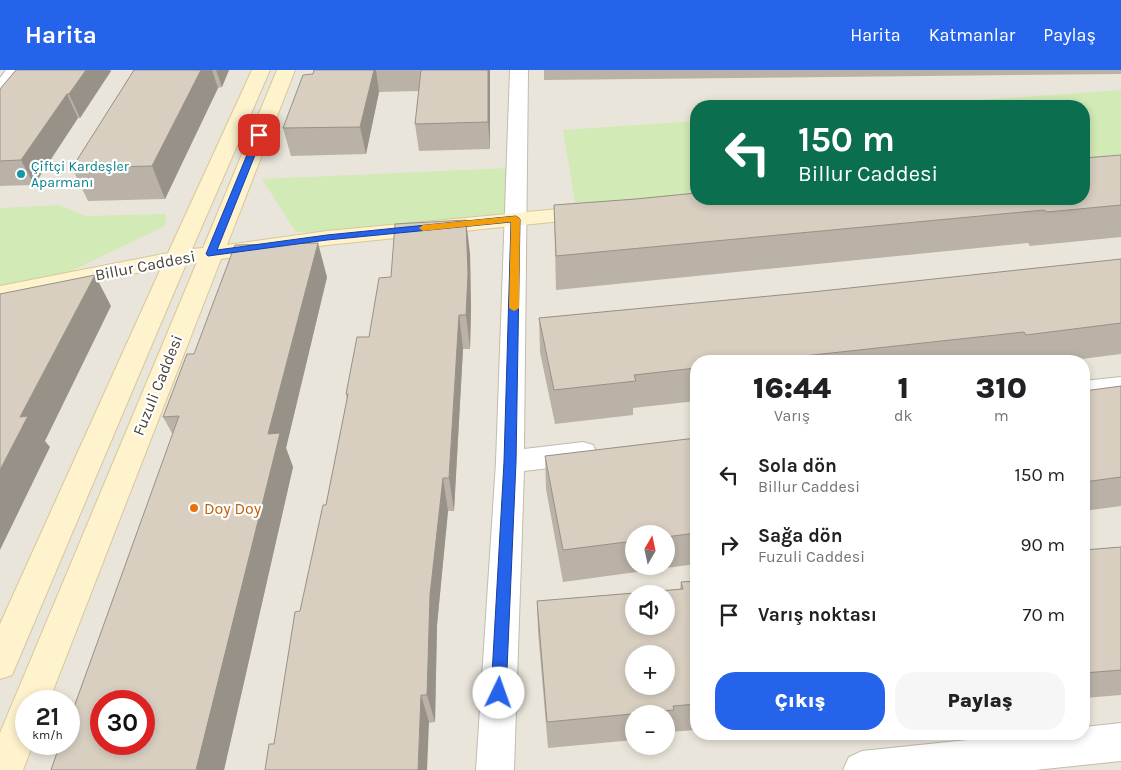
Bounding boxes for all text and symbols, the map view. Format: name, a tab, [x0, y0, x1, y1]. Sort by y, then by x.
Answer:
text: Harita	[25, 21, 97, 49]
text: Harita	[850, 24, 901, 46]
text: Katmanlar	[929, 24, 1015, 46]
text: Paylaş	[1043, 24, 1096, 46]
pin	[238, 114, 280, 156]
text: 150 m	[798, 119, 895, 160]
icon: left	[715, 120, 780, 185]
icon: arrive	[245, 121, 273, 149]
place label: Çiftçi Kardeşler Aparmanı	[31, 158, 130, 191]
text: Billur Caddesi	[798, 161, 938, 187]
marker: Çiftçi Kardeşler Aparmanı	[15, 168, 27, 180]
street label: Billur Caddesi	[93, 246, 197, 285]
street label: Fuzuli Caddesi	[129, 332, 186, 438]
text: 16:44	[753, 370, 831, 406]
text: 1	[898, 370, 909, 406]
text: 310	[976, 370, 1027, 406]
text: Varış	[774, 406, 810, 425]
text: dk	[894, 406, 913, 425]
text: m	[994, 406, 1009, 425]
text: Sola dön	[758, 455, 837, 477]
icon: left	[715, 461, 743, 489]
text: 150 m	[1014, 464, 1065, 486]
text: Billur Caddesi	[758, 477, 860, 496]
place label: Doy Doy	[204, 499, 262, 518]
marker: Doy Doy	[188, 502, 200, 514]
north arrow	[625, 525, 675, 575]
map controls	[625, 525, 675, 755]
text: Sağa dön	[758, 525, 842, 547]
icon: right	[715, 531, 743, 559]
text: 90 m	[1020, 534, 1065, 556]
text: Fuzuli Caddesi	[758, 547, 865, 566]
button: sound	[625, 585, 675, 635]
icon: arrive	[715, 601, 743, 629]
text: Varış noktası	[758, 604, 877, 626]
text: 70 m	[1023, 604, 1065, 626]
button: +	[625, 645, 675, 695]
position arrow	[472, 666, 524, 718]
button: Çıkış	[715, 672, 885, 730]
button: Paylaş	[895, 672, 1065, 730]
speed limit sign: 30	[90, 690, 155, 755]
text: 21	[35, 702, 60, 731]
button: −	[625, 705, 675, 755]
text: km/h	[32, 728, 63, 742]

